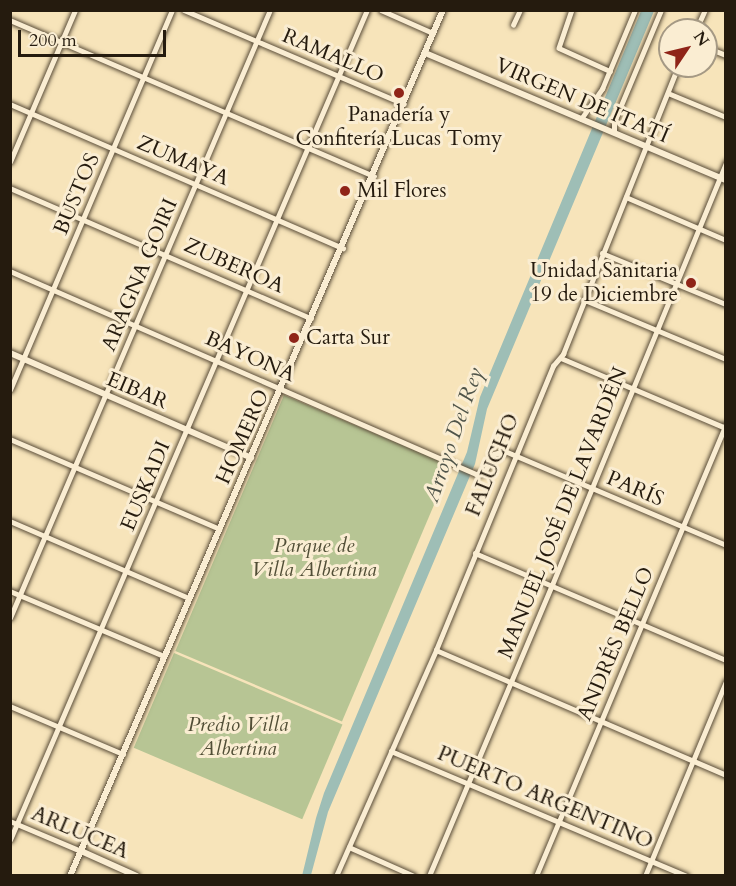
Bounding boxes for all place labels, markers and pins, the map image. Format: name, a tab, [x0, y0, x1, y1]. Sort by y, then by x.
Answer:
marker: Panadería y Confitería Lucas Tomy	[392, 86, 406, 100]
place label: Panadería y Confitería Lucas Tomy	[296, 102, 502, 152]
place label: Mil Flores	[357, 178, 447, 204]
marker: Mil Flores	[338, 184, 352, 198]
place label: Unidad Sanitaria 19 de Diciembre	[530, 258, 678, 308]
marker: Unidad Sanitaria 19 de Diciembre	[682, 274, 700, 292]
place label: Carta Sur	[306, 325, 390, 351]
marker: Carta Sur	[287, 331, 301, 345]

